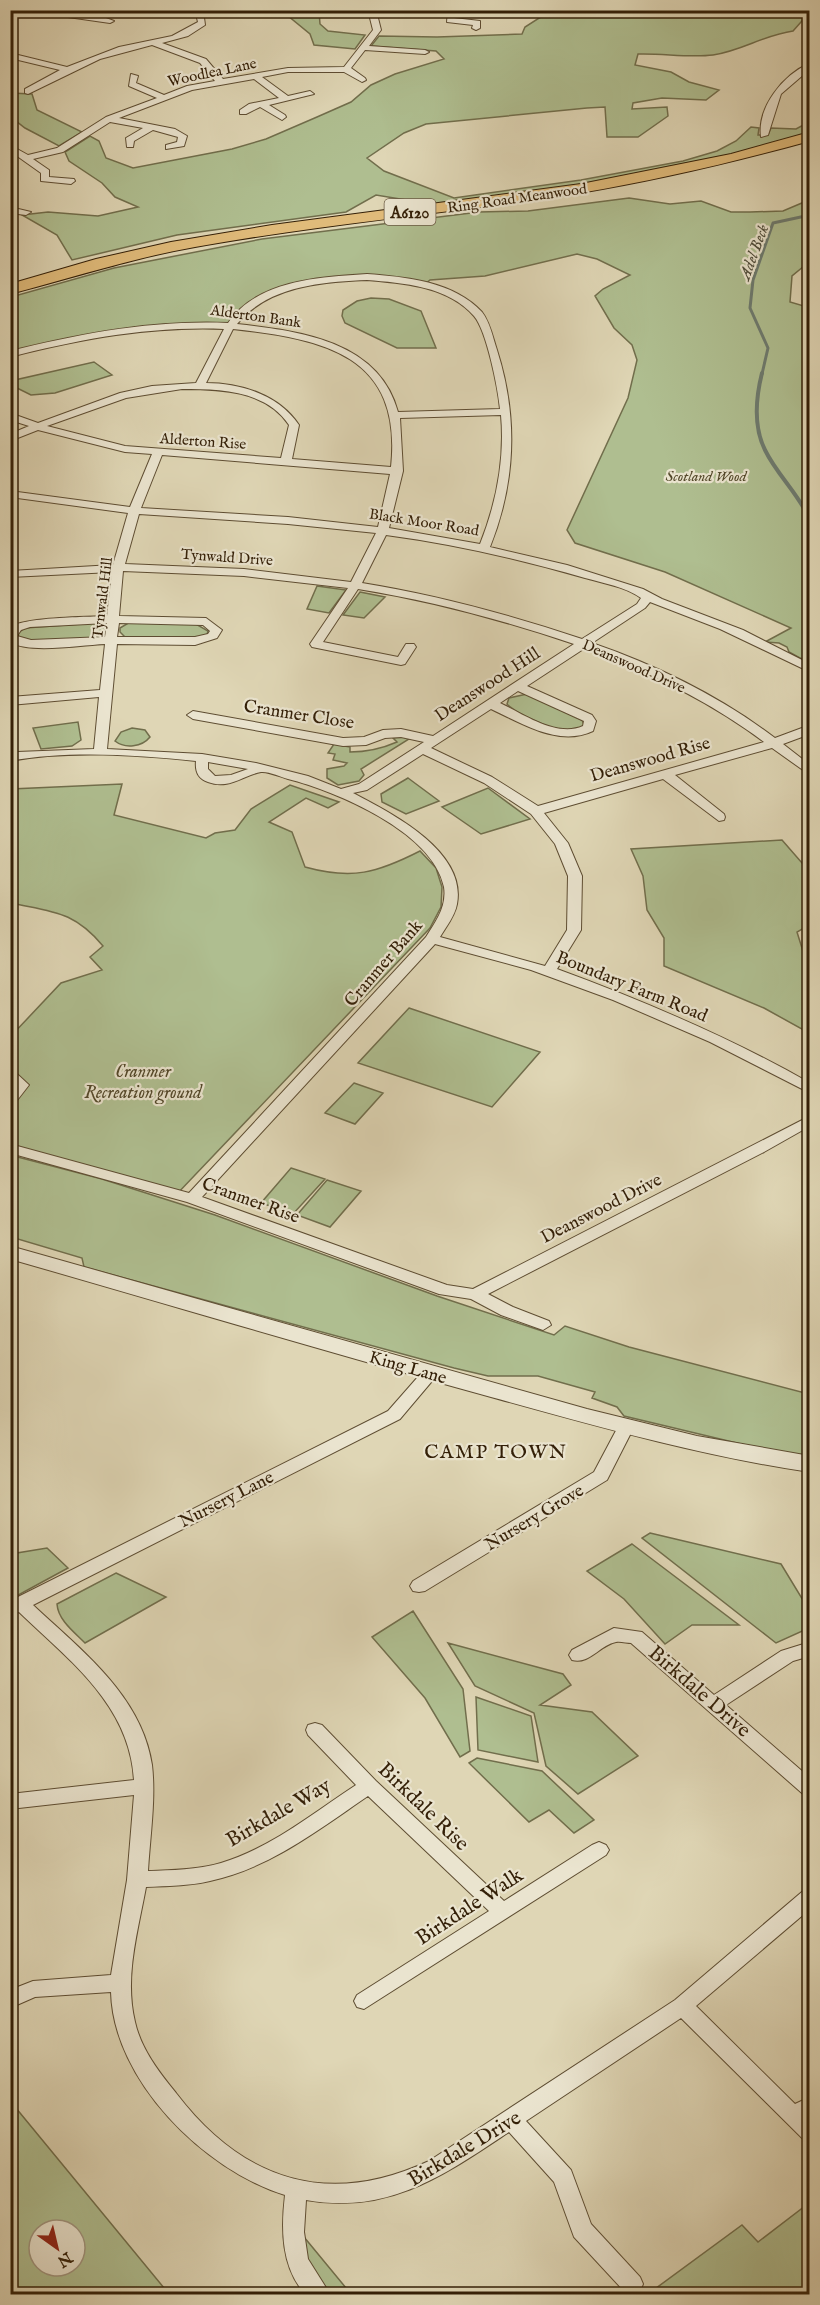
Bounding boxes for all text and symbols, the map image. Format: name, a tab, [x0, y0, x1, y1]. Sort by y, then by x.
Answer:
street label: Woodlea Lane	[166, 54, 258, 91]
street label: Ring Road Meanwood	[446, 179, 589, 218]
road number: A6120	[384, 199, 436, 225]
water label: Adel Beck	[735, 222, 774, 285]
street label: Alderton Bank	[208, 301, 303, 332]
street label: Alderton Rise	[158, 429, 247, 454]
park label: Scotland Wood	[666, 467, 747, 486]
street label: Black Moor Road	[368, 504, 481, 541]
street label: Tynwald Drive	[180, 545, 274, 570]
street label: Tynwald Hill	[88, 555, 117, 640]
street label: Deanswood Drive	[579, 635, 688, 698]
street label: Deanswood Hill	[431, 643, 545, 728]
street label: Cranmer Close	[242, 695, 356, 736]
street label: Deanswood Rise	[588, 732, 713, 789]
street label: Cranmer Bank	[340, 915, 429, 1012]
street label: Boundary Farm Road	[552, 947, 711, 1028]
park label: Cranmer Recreation ground	[84, 1061, 203, 1105]
street label: Deanswood Drive	[537, 1169, 666, 1250]
street label: Cranmer Rise	[198, 1173, 303, 1230]
street label: King Lane	[366, 1346, 449, 1390]
district label: CAMP TOWN	[424, 1440, 568, 1465]
street label: Nursery Lane	[175, 1467, 278, 1534]
street label: Nursery Grove	[481, 1480, 589, 1557]
street label: Birkdale Drive	[642, 1640, 756, 1744]
street label: Birkdale Rise	[372, 1757, 475, 1858]
street label: Birkdale Way	[222, 1772, 336, 1854]
street label: Birkdale Walk	[411, 1862, 529, 1952]
street label: Birkdale Drive	[403, 2105, 527, 2194]
north arrow	[27, 2218, 87, 2278]
text: N	[53, 2246, 76, 2271]

